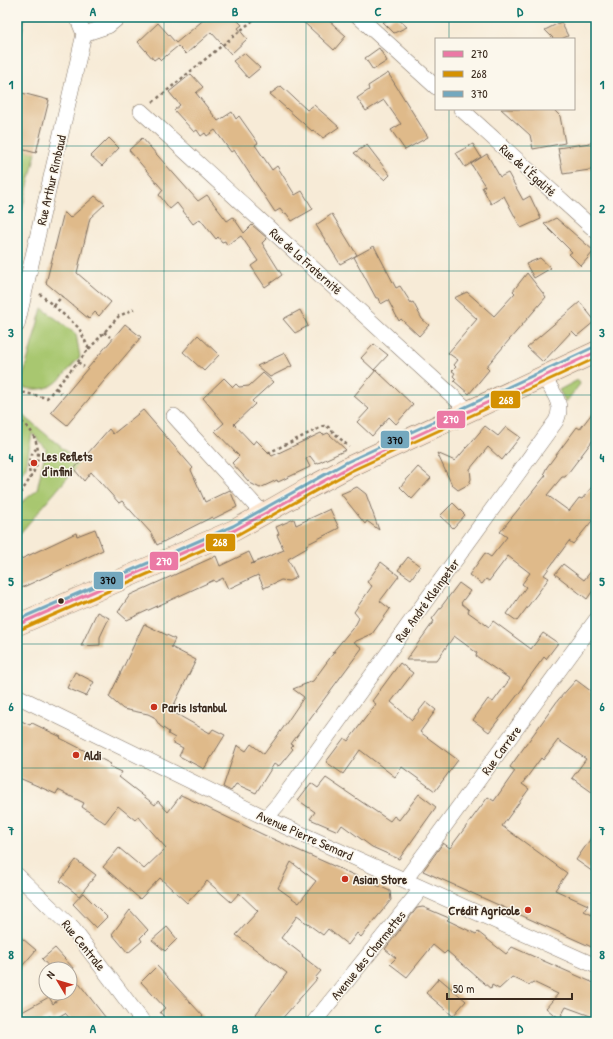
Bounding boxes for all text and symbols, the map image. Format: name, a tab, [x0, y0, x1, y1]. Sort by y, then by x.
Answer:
text: A	[90, 2, 97, 20]
text: B	[232, 2, 239, 20]
text: C	[374, 2, 382, 20]
text: D	[517, 2, 524, 20]
legend	[435, 38, 575, 110]
text: 270	[471, 45, 488, 62]
text: 268	[471, 65, 487, 82]
text: 1	[9, 75, 14, 93]
text: 1	[600, 75, 605, 93]
text: 370	[471, 85, 488, 102]
street label: Rue Arthur Rimbaud	[32, 133, 70, 227]
street label: Rue de l'Égalité	[496, 140, 560, 200]
text: 2	[8, 199, 15, 217]
text: 2	[599, 199, 606, 217]
street label: Rue de la Fraternité	[266, 223, 346, 299]
text: 3	[8, 323, 14, 341]
text: 3	[599, 323, 605, 341]
line badge: 268	[490, 390, 521, 409]
text: 268	[499, 393, 513, 407]
line badge: 270	[436, 410, 466, 429]
text: 270	[443, 412, 459, 426]
line badge: 370	[380, 430, 410, 449]
text: 370	[387, 433, 403, 447]
place label: Les Reflets d’infini	[42, 447, 92, 480]
text: 4	[9, 448, 14, 466]
text: 4	[600, 448, 605, 466]
marker: Les Reflets d’infini	[29, 458, 39, 468]
line badge: 268	[205, 533, 236, 552]
text: 268	[213, 535, 227, 549]
line badge: 270	[149, 551, 179, 571]
text: 270	[156, 554, 172, 568]
street label: Rue André Kleinpeter	[391, 555, 463, 645]
line badge: 370	[93, 571, 124, 590]
text: 5	[8, 572, 14, 590]
text: 5	[599, 572, 605, 590]
text: 370	[100, 573, 116, 587]
unlabelled marker	[56, 596, 66, 606]
text: 6	[8, 697, 14, 715]
text: 6	[599, 697, 605, 715]
place label: Paris Istanbul	[162, 698, 227, 716]
marker: Paris Istanbul	[149, 702, 159, 712]
street label: Rue Carrère	[477, 722, 525, 778]
place label: Aldi	[84, 746, 102, 764]
marker: Aldi	[71, 750, 81, 760]
street label: Avenue Pierre Semard	[254, 806, 356, 864]
text: 7	[7, 821, 15, 839]
text: 7	[598, 821, 606, 839]
place label: Asian Store	[353, 870, 408, 888]
marker: Asian Store	[340, 874, 350, 884]
place label: Crédit Agricole	[448, 901, 521, 920]
marker: Crédit Agricole	[523, 905, 533, 915]
street label: Avenue des Charmettes	[326, 907, 410, 1003]
street label: Rue Centrale	[58, 916, 110, 974]
text: 8	[8, 945, 14, 963]
text: 8	[599, 945, 605, 963]
north arrow	[38, 961, 78, 1001]
text: N	[43, 968, 58, 981]
scale bar	[447, 975, 572, 1001]
text: 50 m	[453, 980, 474, 997]
text: A	[90, 1019, 97, 1037]
text: B	[232, 1019, 239, 1037]
text: C	[374, 1019, 382, 1037]
text: D	[517, 1019, 524, 1037]

